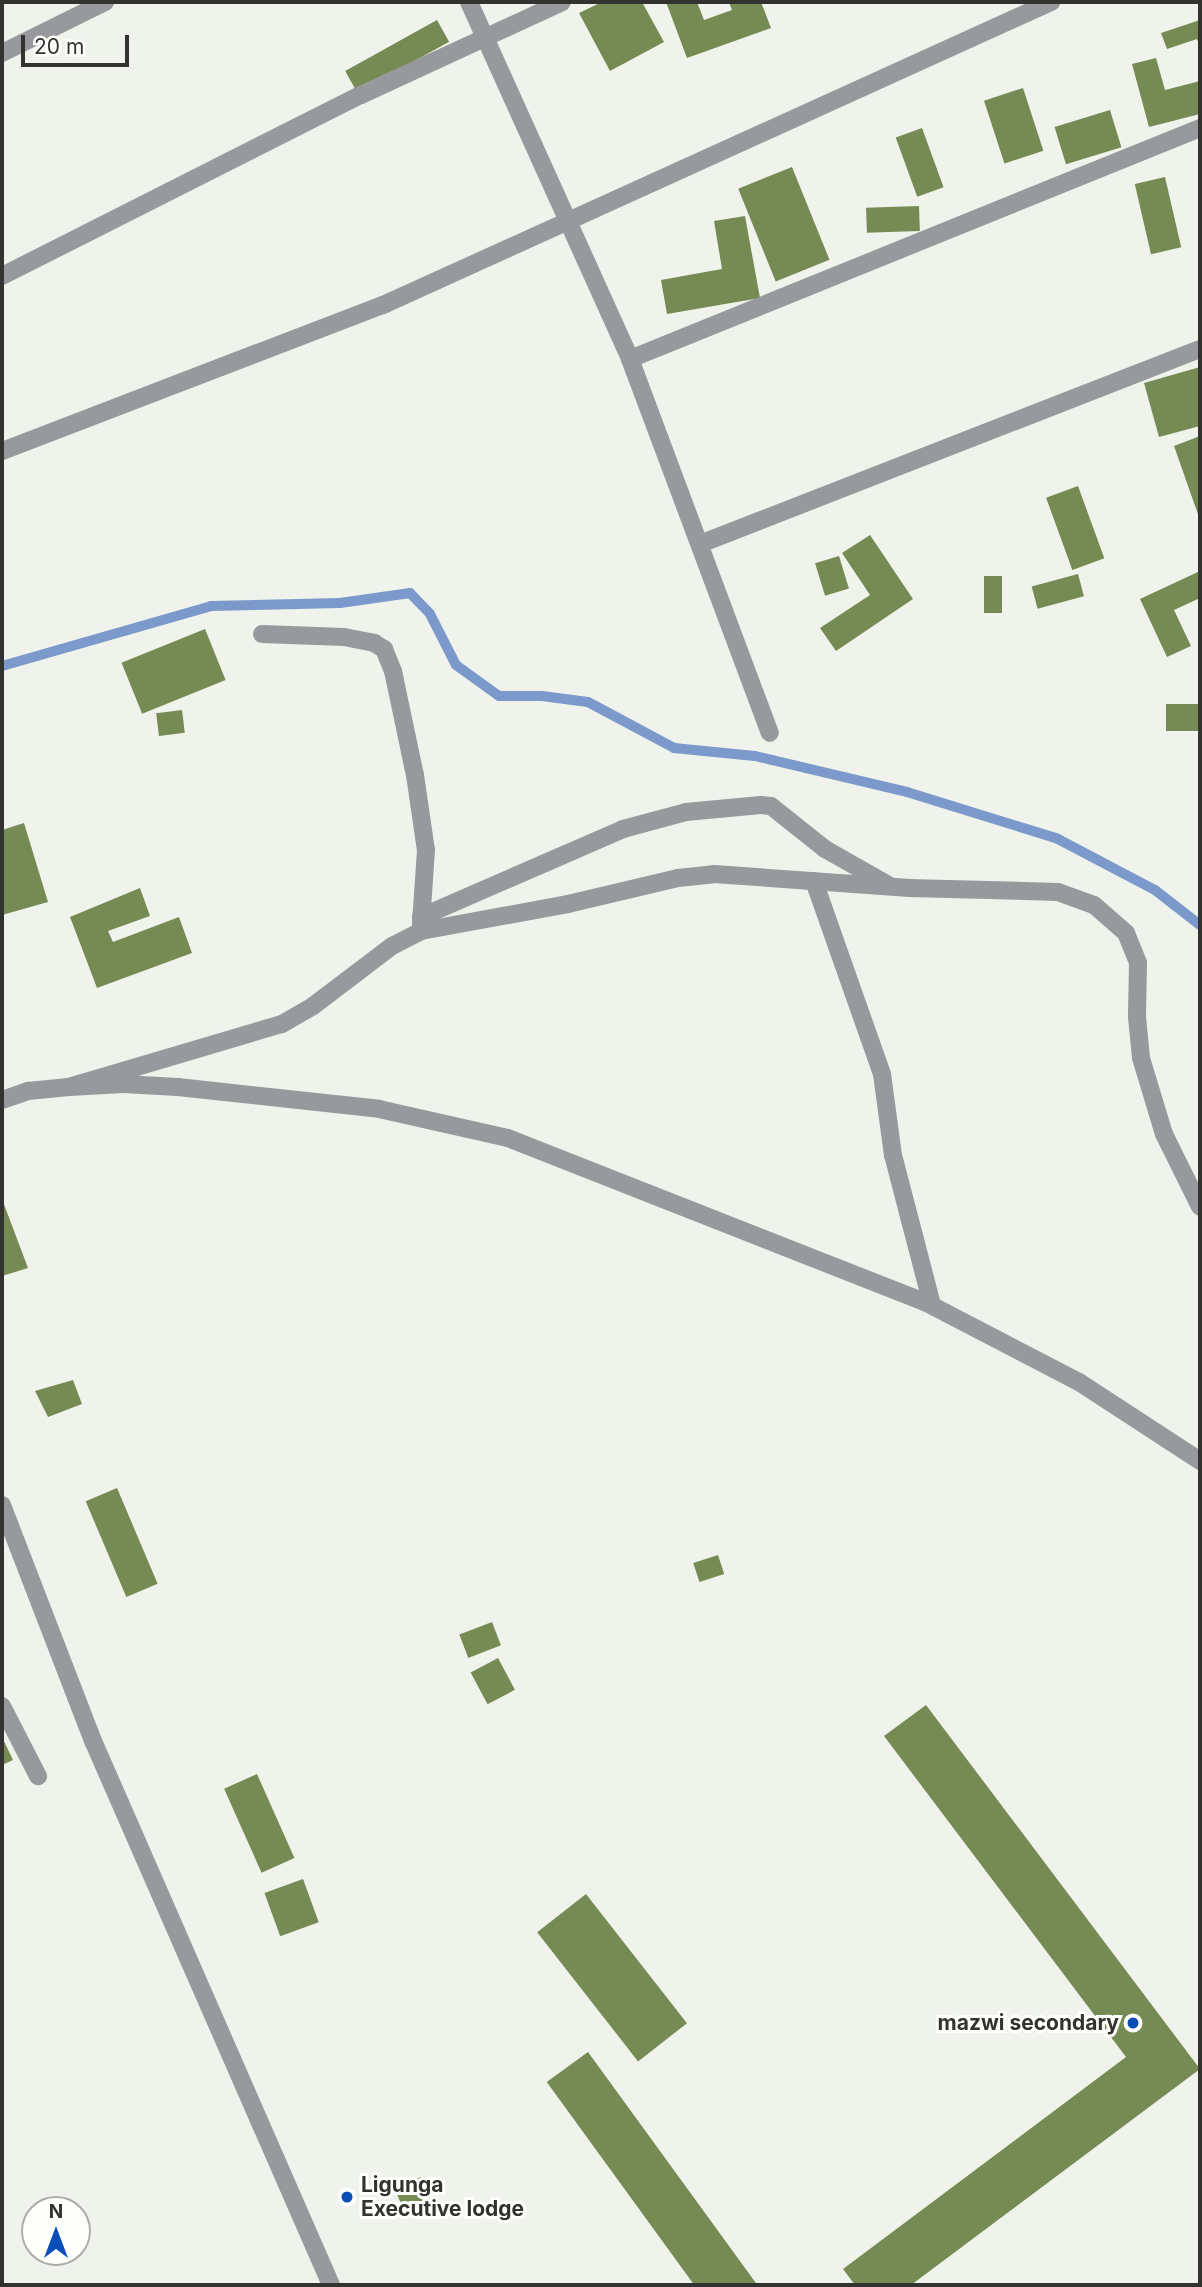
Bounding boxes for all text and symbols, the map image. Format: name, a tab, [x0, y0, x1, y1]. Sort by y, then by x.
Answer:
scale bar	[24, 21, 133, 65]
text: 20 m	[34, 34, 84, 59]
place label: mazwi secondary	[938, 2010, 1119, 2036]
marker: mazwi secondary	[1125, 2015, 1141, 2031]
place label: Ligunga Executive lodge	[361, 2172, 524, 2222]
marker: Ligunga Executive lodge	[339, 2189, 355, 2205]
north arrow	[21, 2196, 91, 2266]
text: N	[49, 2200, 63, 2223]

